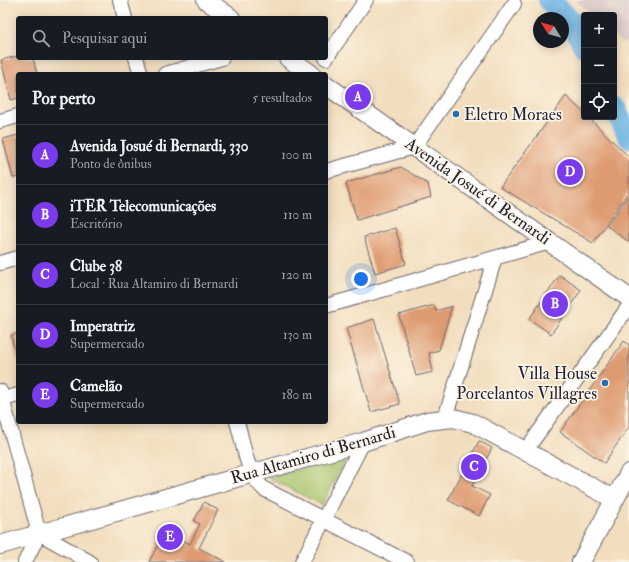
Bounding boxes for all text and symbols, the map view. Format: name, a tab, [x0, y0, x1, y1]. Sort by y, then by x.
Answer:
north arrow	[533, 12, 569, 48]
map controls	[581, 12, 617, 120]
button: +	[581, 12, 617, 48]
search box	[16, 16, 328, 60]
icon: search	[30, 27, 52, 49]
text: Pesquisar aqui	[62, 29, 147, 48]
button: −	[581, 48, 617, 84]
pin: A	[345, 82, 371, 112]
button: locate	[581, 84, 617, 120]
text: Por perto	[32, 88, 95, 109]
text: 5 resultados	[252, 90, 312, 106]
place label: Eletro Moraes	[464, 104, 562, 125]
marker: Eletro Moraes	[451, 109, 461, 119]
street label: Avenida Josué di Bernardi	[400, 132, 555, 250]
text: Avenida Josué di Bernardi, 330	[70, 137, 248, 156]
text: A	[41, 147, 49, 163]
text: 100 m	[281, 147, 312, 163]
text: Ponto de ônibus	[70, 156, 152, 172]
pin: D	[557, 157, 583, 187]
text: iTER Telecomunicações	[70, 197, 216, 216]
text: B	[41, 207, 49, 223]
text: 110 m	[283, 207, 312, 223]
text: Escritório	[70, 216, 122, 232]
text: Clube 38	[70, 257, 122, 276]
text: C	[40, 267, 50, 283]
text: 120 m	[281, 267, 312, 283]
your location	[351, 269, 371, 289]
text: Local · Rua Altamiro di Bernardi	[70, 276, 238, 292]
pin: B	[542, 289, 568, 319]
text: Imperatriz	[70, 317, 135, 336]
text: D	[40, 327, 50, 343]
text: 130 m	[283, 327, 312, 343]
text: Supermercado	[70, 336, 144, 352]
place label: Villa House Porcelantos Villagres	[456, 363, 597, 404]
text: Camelão	[70, 377, 122, 396]
marker: Villa House Porcelantos Villagres	[600, 378, 610, 388]
text: E	[40, 387, 50, 403]
text: 180 m	[282, 387, 312, 403]
text: Supermercado	[70, 396, 144, 412]
street label: Rua Altamiro di Bernardi	[228, 421, 398, 489]
pin: C	[461, 452, 487, 482]
pin: E	[157, 522, 183, 552]

